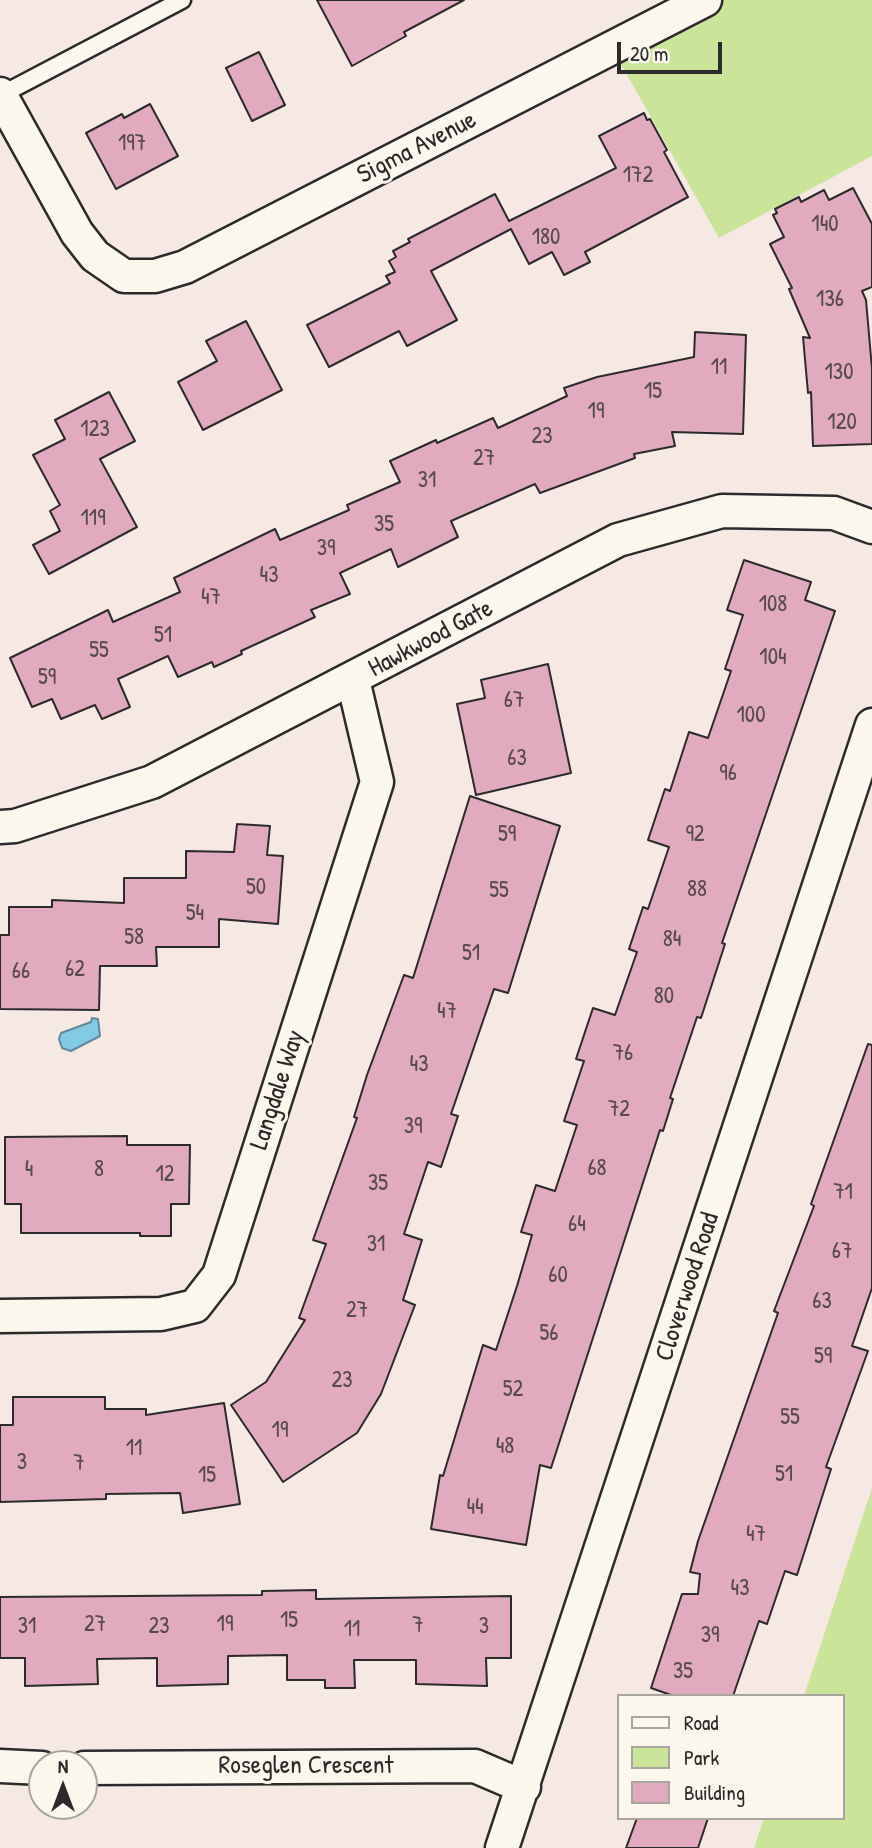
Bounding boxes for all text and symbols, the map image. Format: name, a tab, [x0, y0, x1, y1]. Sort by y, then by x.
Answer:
scale bar	[620, 28, 725, 72]
text: 20 m	[630, 39, 668, 68]
street label: Sigma Avenue	[352, 105, 482, 191]
house number: 197	[118, 130, 146, 158]
house number: 172	[623, 162, 653, 190]
house number: 140	[811, 211, 839, 239]
house number: 180	[532, 224, 560, 252]
house number: 136	[816, 286, 844, 314]
house number: 11	[711, 354, 727, 382]
house number: 130	[825, 359, 853, 387]
house number: 15	[644, 378, 662, 406]
house number: 19	[588, 398, 604, 426]
house number: 120	[827, 409, 857, 437]
house number: 123	[80, 416, 110, 444]
house number: 23	[531, 423, 553, 451]
house number: 27	[473, 445, 495, 473]
house number: 31	[418, 467, 436, 495]
house number: 119	[80, 505, 106, 533]
house number: 35	[374, 511, 394, 539]
house number: 39	[317, 535, 335, 563]
house number: 43	[260, 562, 278, 590]
house number: 47	[201, 584, 221, 612]
house number: 108	[759, 591, 787, 619]
street label: Hawkwood Gate	[364, 593, 498, 685]
house number: 51	[154, 622, 172, 650]
house number: 55	[89, 637, 109, 665]
house number: 104	[759, 644, 787, 672]
house number: 59	[38, 664, 56, 692]
house number: 67	[504, 687, 524, 715]
house number: 100	[737, 702, 765, 730]
house number: 63	[507, 745, 527, 773]
house number: 96	[719, 760, 737, 788]
house number: 59	[498, 821, 516, 849]
house number: 92	[685, 821, 705, 849]
house number: 50	[246, 874, 266, 902]
house number: 88	[687, 876, 707, 904]
house number: 55	[489, 877, 509, 905]
house number: 54	[186, 900, 204, 928]
house number: 58	[124, 924, 144, 952]
house number: 84	[663, 926, 681, 954]
house number: 51	[462, 940, 480, 968]
house number: 62	[65, 956, 85, 984]
house number: 66	[12, 958, 30, 986]
house number: 80	[654, 983, 674, 1011]
house number: 47	[437, 998, 457, 1026]
street label: Langdale Way	[244, 1026, 312, 1154]
house number: 76	[613, 1040, 633, 1068]
house number: 43	[410, 1051, 428, 1079]
house number: 72	[608, 1096, 630, 1124]
house number: 39	[404, 1113, 422, 1141]
house number: 68	[587, 1155, 607, 1183]
house number: 4	[25, 1156, 33, 1184]
house number: 8	[94, 1156, 104, 1184]
house number: 12	[155, 1161, 175, 1189]
house number: 35	[368, 1170, 388, 1198]
house number: 71	[833, 1179, 853, 1207]
street label: Cloverwood Road	[649, 1209, 727, 1365]
house number: 64	[568, 1211, 586, 1239]
house number: 31	[367, 1231, 385, 1259]
house number: 67	[832, 1238, 852, 1266]
house number: 60	[548, 1262, 568, 1290]
house number: 63	[812, 1288, 832, 1316]
house number: 27	[346, 1297, 368, 1325]
house number: 56	[540, 1320, 558, 1348]
house number: 59	[814, 1343, 832, 1371]
house number: 23	[331, 1367, 353, 1395]
house number: 52	[503, 1376, 523, 1404]
house number: 55	[780, 1404, 800, 1432]
house number: 19	[272, 1417, 288, 1445]
house number: 48	[496, 1433, 514, 1461]
house number: 11	[126, 1435, 142, 1463]
house number: 3	[17, 1449, 27, 1477]
house number: 7	[73, 1450, 85, 1478]
house number: 51	[775, 1461, 793, 1489]
house number: 15	[198, 1462, 216, 1490]
house number: 44	[466, 1494, 484, 1522]
house number: 47	[746, 1521, 766, 1549]
house number: 43	[731, 1575, 749, 1603]
house number: 15	[280, 1607, 298, 1635]
house number: 27	[84, 1611, 106, 1639]
house number: 19	[217, 1611, 233, 1639]
house number: 7	[412, 1612, 424, 1640]
house number: 31	[18, 1613, 36, 1641]
house number: 23	[148, 1613, 170, 1641]
house number: 3	[479, 1613, 489, 1641]
house number: 11	[344, 1616, 360, 1644]
house number: 39	[701, 1622, 719, 1650]
house number: 35	[673, 1658, 693, 1686]
legend	[616, 1694, 844, 1820]
text: Road	[684, 1708, 718, 1737]
text: Park	[684, 1743, 719, 1772]
north arrow	[28, 1750, 98, 1820]
street label: Roseglen Crescent	[219, 1750, 393, 1782]
text: N	[58, 1753, 68, 1779]
text: Building	[684, 1778, 745, 1807]

